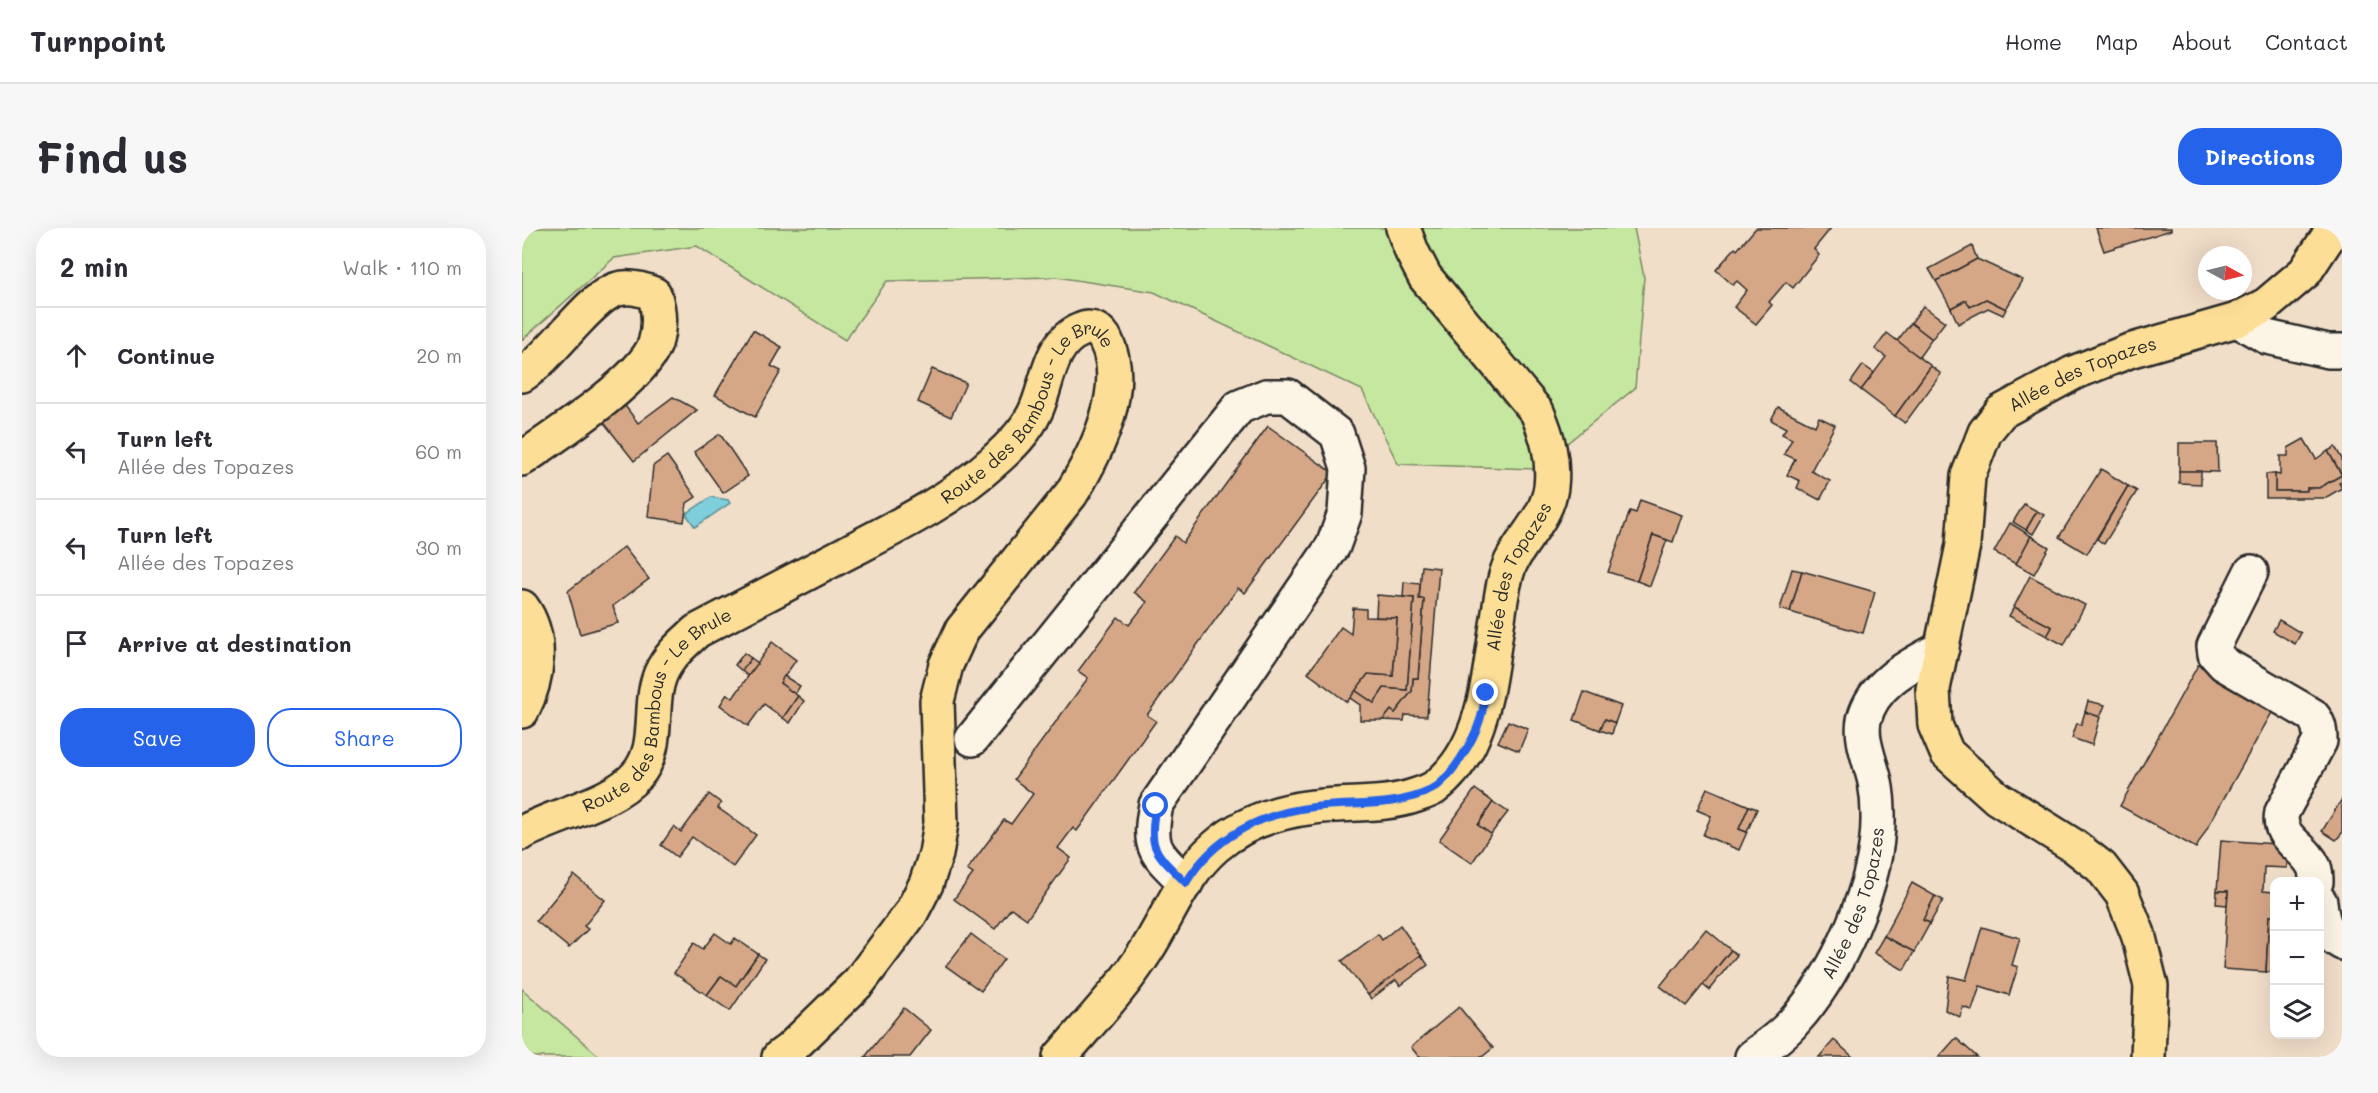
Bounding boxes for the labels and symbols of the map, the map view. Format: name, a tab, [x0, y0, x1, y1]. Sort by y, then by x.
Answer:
north arrow	[2198, 246, 2252, 300]
street label: Route des Bambous - Le Brule	[936, 315, 1120, 509]
street label: Allée des Topazes	[2004, 331, 2159, 417]
street label: Allée des Topazes	[1480, 498, 1557, 653]
street label: Route des Bambous - Le Brule	[578, 602, 735, 817]
route end	[1472, 679, 1498, 705]
route start	[1142, 792, 1168, 818]
street label: Allée des Topazes	[1815, 827, 1889, 983]

